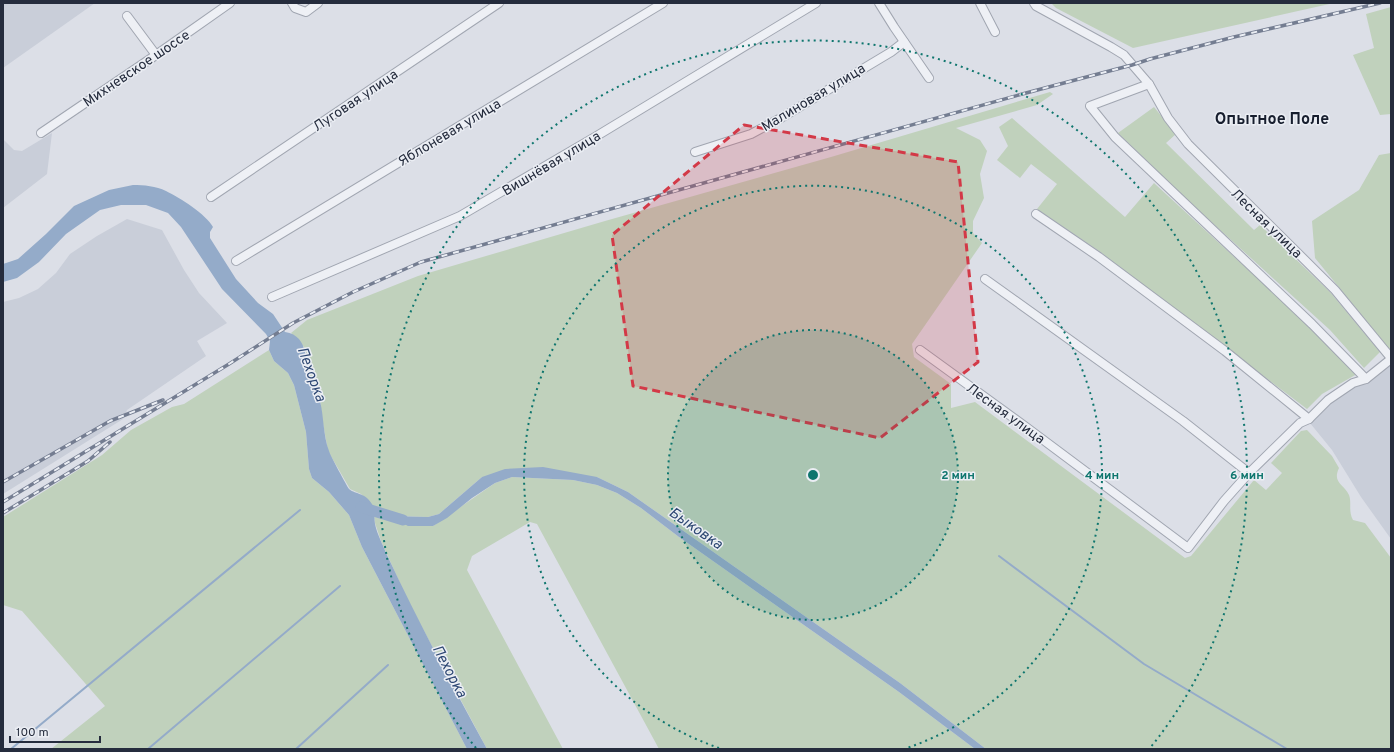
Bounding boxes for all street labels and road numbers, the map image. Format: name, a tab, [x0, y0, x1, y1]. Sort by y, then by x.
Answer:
street label: Михневское шоссе	[80, 27, 194, 111]
street label: Малиновая улица	[759, 61, 869, 136]
street label: Луговая улица	[310, 67, 402, 136]
street label: Яблоневая улица	[395, 96, 504, 171]
street label: Вишнёвая улица	[500, 128, 604, 200]
street label: Лесная улица	[1227, 186, 1305, 262]
street label: Лесная улица	[963, 380, 1048, 448]

